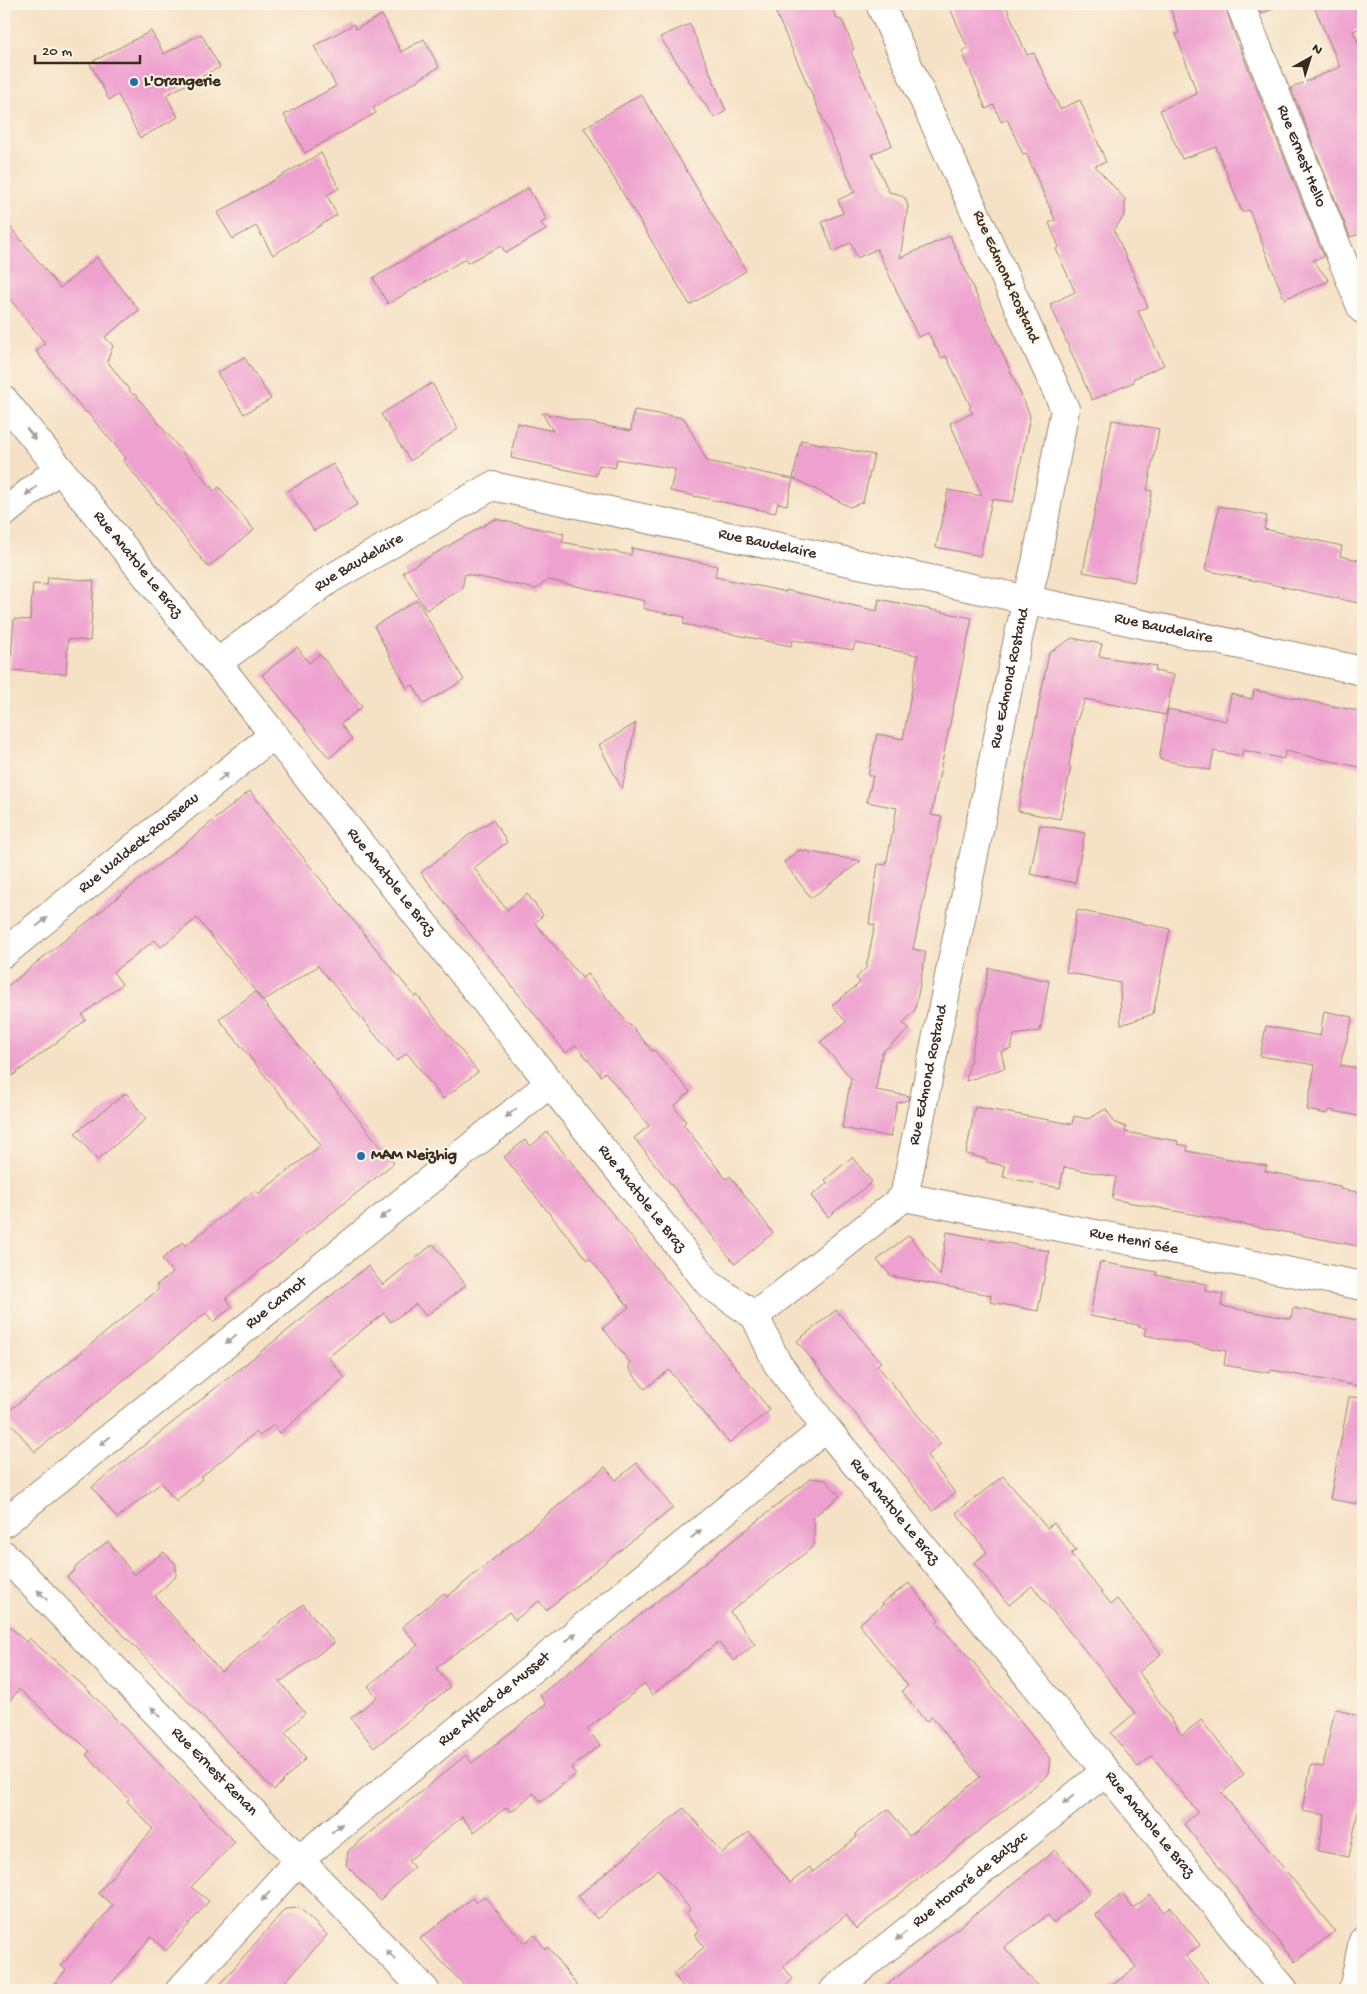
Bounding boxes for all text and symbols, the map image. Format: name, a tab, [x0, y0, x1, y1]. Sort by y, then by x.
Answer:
scale bar	[35, 32, 140, 64]
north arrow	[1284, 32, 1334, 82]
text: N	[1308, 40, 1326, 59]
text: 20 m	[42, 43, 72, 61]
place label: L'Orangerie	[144, 73, 221, 92]
marker: L'Orangerie	[128, 76, 140, 88]
street label: Rue Ernest Hello	[1272, 102, 1330, 210]
street label: Rue Edmond Rostand	[967, 208, 1043, 348]
one-way arrow	[26, 428, 36, 441]
one-way arrow	[24, 486, 38, 496]
street label: Rue Anatole Le Braz	[88, 507, 187, 623]
street label: Rue Baudelaire	[716, 525, 819, 564]
street label: Rue Baudelaire	[311, 529, 408, 597]
street label: Rue Edmond Rostand	[986, 605, 1035, 750]
street label: Rue Baudelaire	[1113, 609, 1215, 648]
one-way arrow	[217, 772, 230, 783]
street label: Rue Waldeck-Rousseau	[75, 789, 204, 898]
street label: Rue Anatole Le Braz	[342, 824, 440, 941]
one-way arrow	[35, 917, 48, 928]
street label: Rue Edmond Rostand	[905, 1002, 953, 1147]
one-way arrow	[505, 1107, 518, 1118]
street label: Rue Anatole Le Braz	[593, 1141, 691, 1257]
place label: MAM Neizhig	[371, 1147, 457, 1166]
marker: MAM Neizhig	[355, 1150, 367, 1162]
one-way arrow	[379, 1209, 392, 1220]
street label: Rue Henri Sée	[1088, 1224, 1180, 1260]
street label: Rue Carnot	[242, 1272, 312, 1334]
one-way arrow	[225, 1334, 238, 1345]
one-way arrow	[99, 1436, 112, 1447]
street label: Rue Anatole Le Braz	[845, 1454, 944, 1570]
one-way arrow	[689, 1528, 702, 1539]
one-way arrow	[37, 1589, 49, 1601]
one-way arrow	[564, 1631, 577, 1642]
street label: Rue Alfred de Musset	[434, 1647, 556, 1751]
one-way arrow	[150, 1706, 162, 1718]
street label: Rue Ernest Renan	[167, 1724, 262, 1821]
street label: Rue Anatole Le Braz	[1100, 1768, 1199, 1883]
one-way arrow	[1061, 1795, 1074, 1806]
one-way arrow	[330, 1823, 343, 1834]
street label: Rue Honoré de Balzac	[909, 1828, 1032, 1932]
one-way arrow	[260, 1889, 272, 1901]
one-way arrow	[895, 1930, 908, 1941]
one-way arrow	[386, 1949, 398, 1961]

